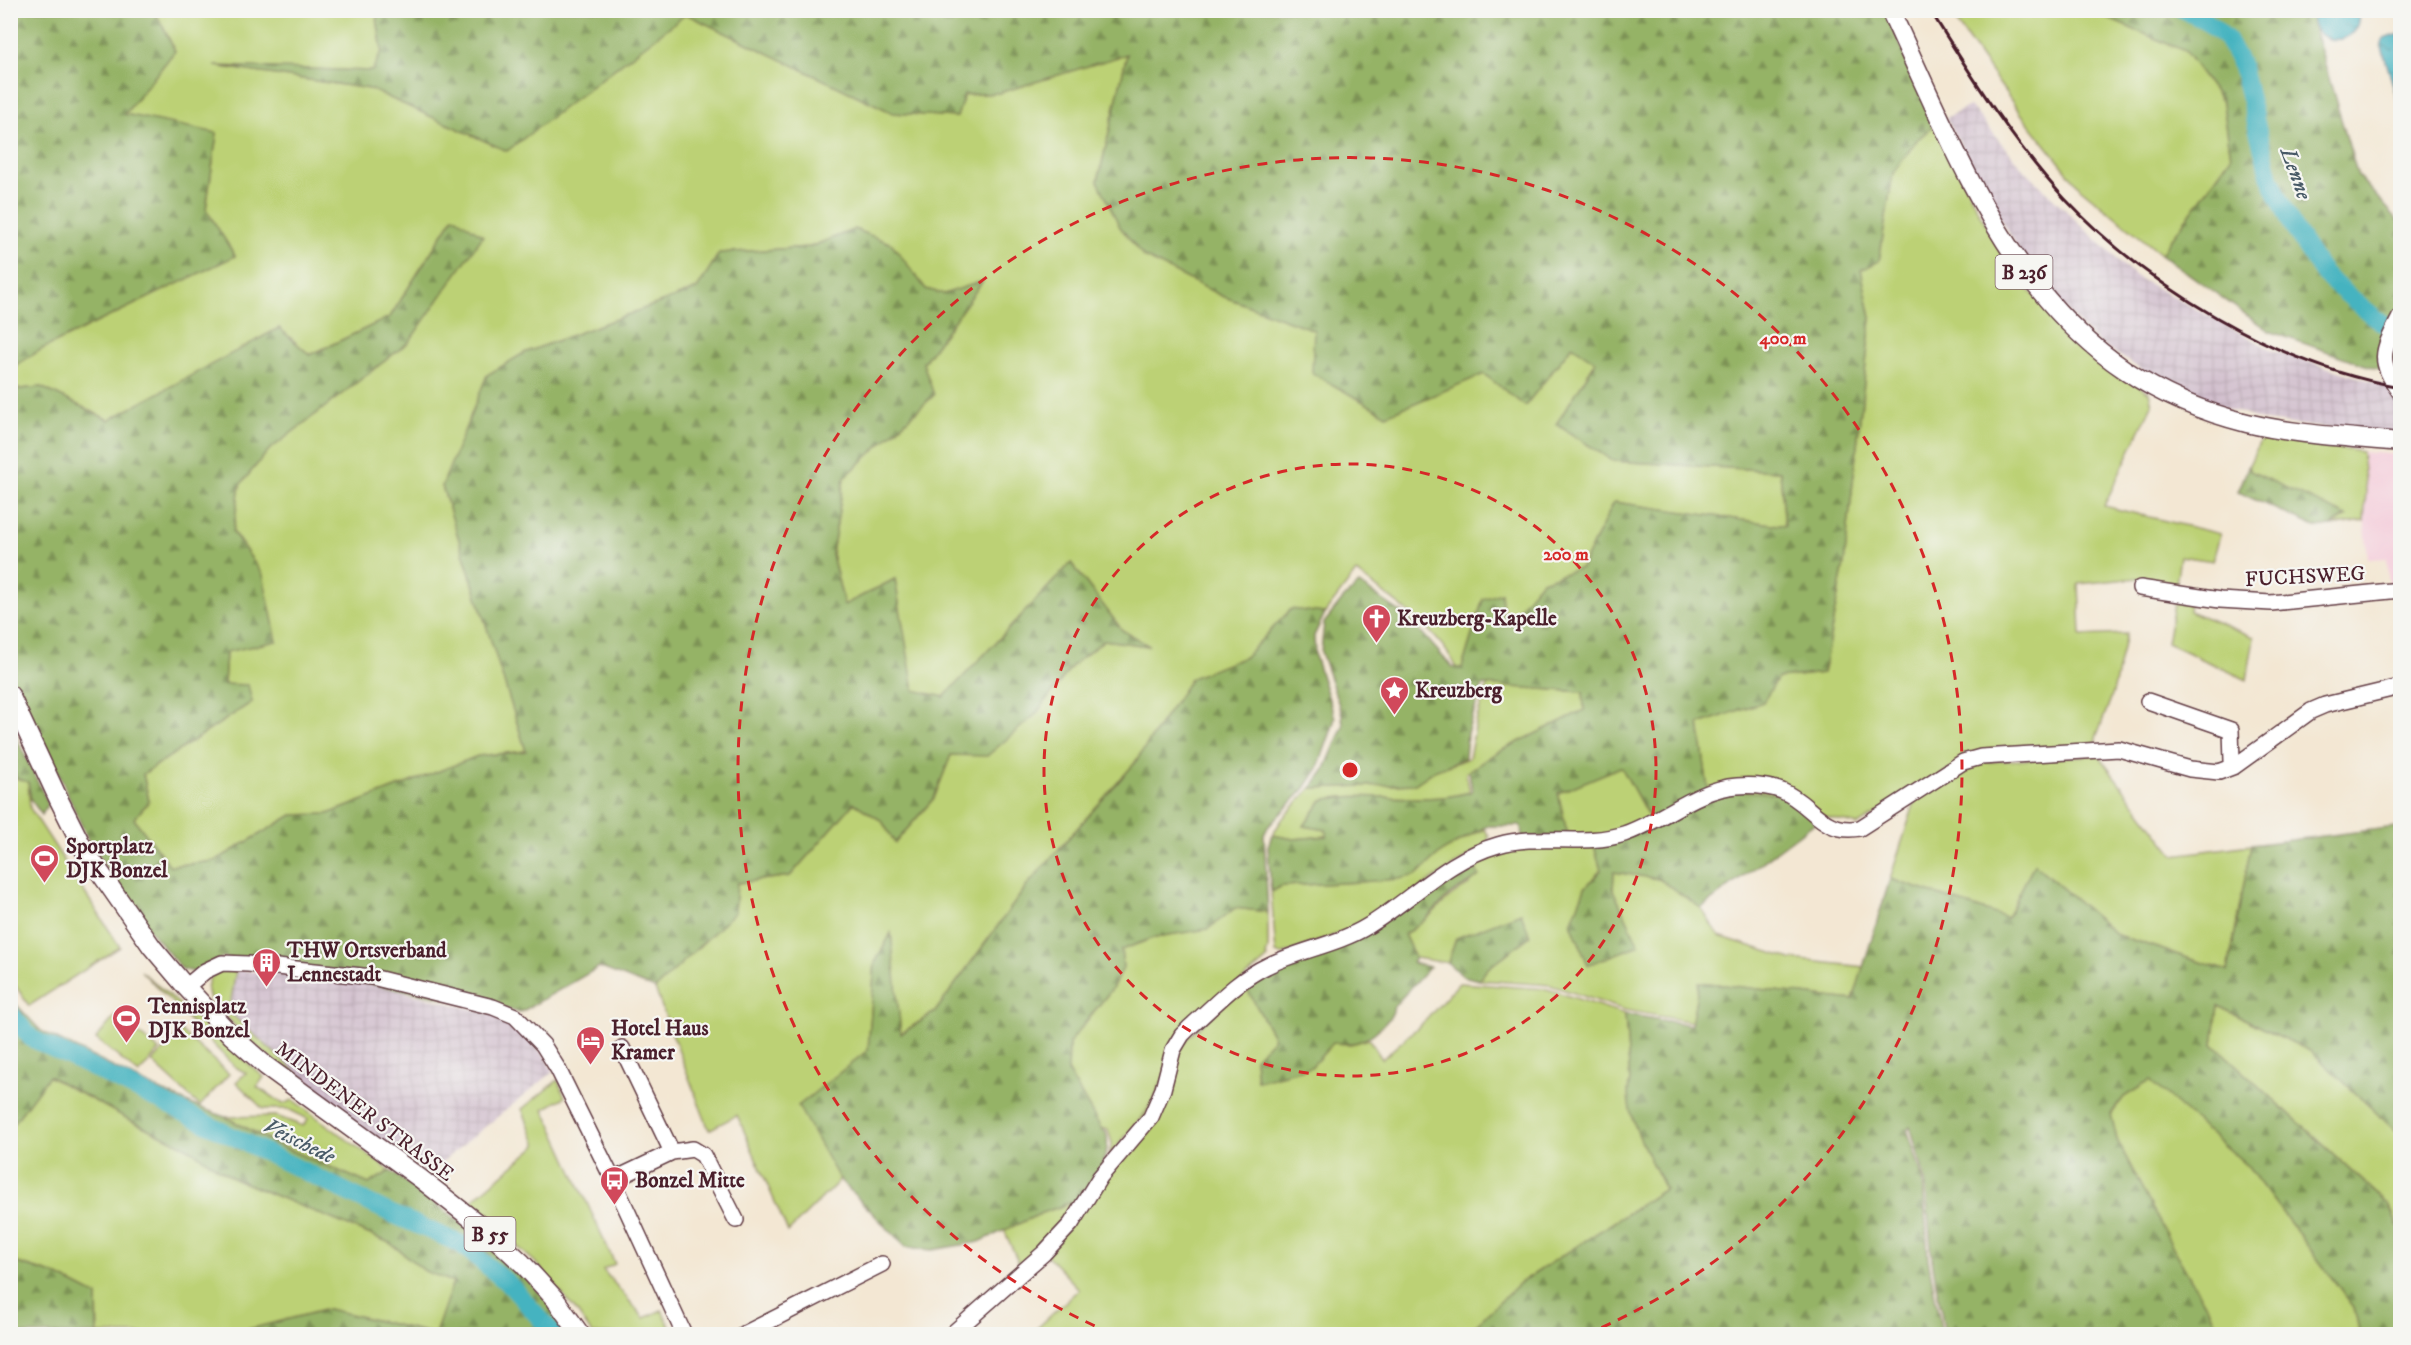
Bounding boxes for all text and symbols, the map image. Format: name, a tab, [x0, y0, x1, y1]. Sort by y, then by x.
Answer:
water label: Lenne	[2273, 142, 2318, 204]
road number: B 236	[1996, 255, 2052, 289]
text: 400 m	[1758, 328, 1807, 350]
text: 200 m	[1543, 544, 1589, 566]
street label: FUCHSWEG	[2244, 561, 2366, 593]
church icon: Kreuzberg-Kapelle	[1360, 602, 1392, 644]
place label: Kreuzberg-Kapelle	[1397, 606, 1557, 632]
place icon: Kreuzberg	[1378, 674, 1410, 716]
place label: Kreuzberg	[1415, 678, 1503, 704]
centre of rings	[1340, 760, 1360, 780]
place label: Sportplatz DJK Bonzel	[66, 834, 168, 884]
sports icon: Sportplatz DJK Bonzel	[29, 842, 61, 884]
place label: THW Ortsverband Lennestadt	[286, 938, 447, 988]
building icon: THW Ortsverband Lennestadt	[250, 946, 282, 988]
place label: Tennisplatz DJK Bonzel	[147, 994, 250, 1044]
sports icon: Tennisplatz DJK Bonzel	[111, 1002, 143, 1044]
place label: Hotel Haus Kramer	[611, 1016, 708, 1066]
hotel icon: Hotel Haus Kramer	[574, 1024, 606, 1066]
street label: MINDENER STRASSE	[270, 1036, 459, 1188]
water label: Veischede	[259, 1113, 340, 1170]
bus stop icon: Bonzel Mitte	[598, 1164, 630, 1206]
place label: Bonzel Mitte	[635, 1168, 745, 1194]
road number: B 55	[464, 1217, 516, 1251]

